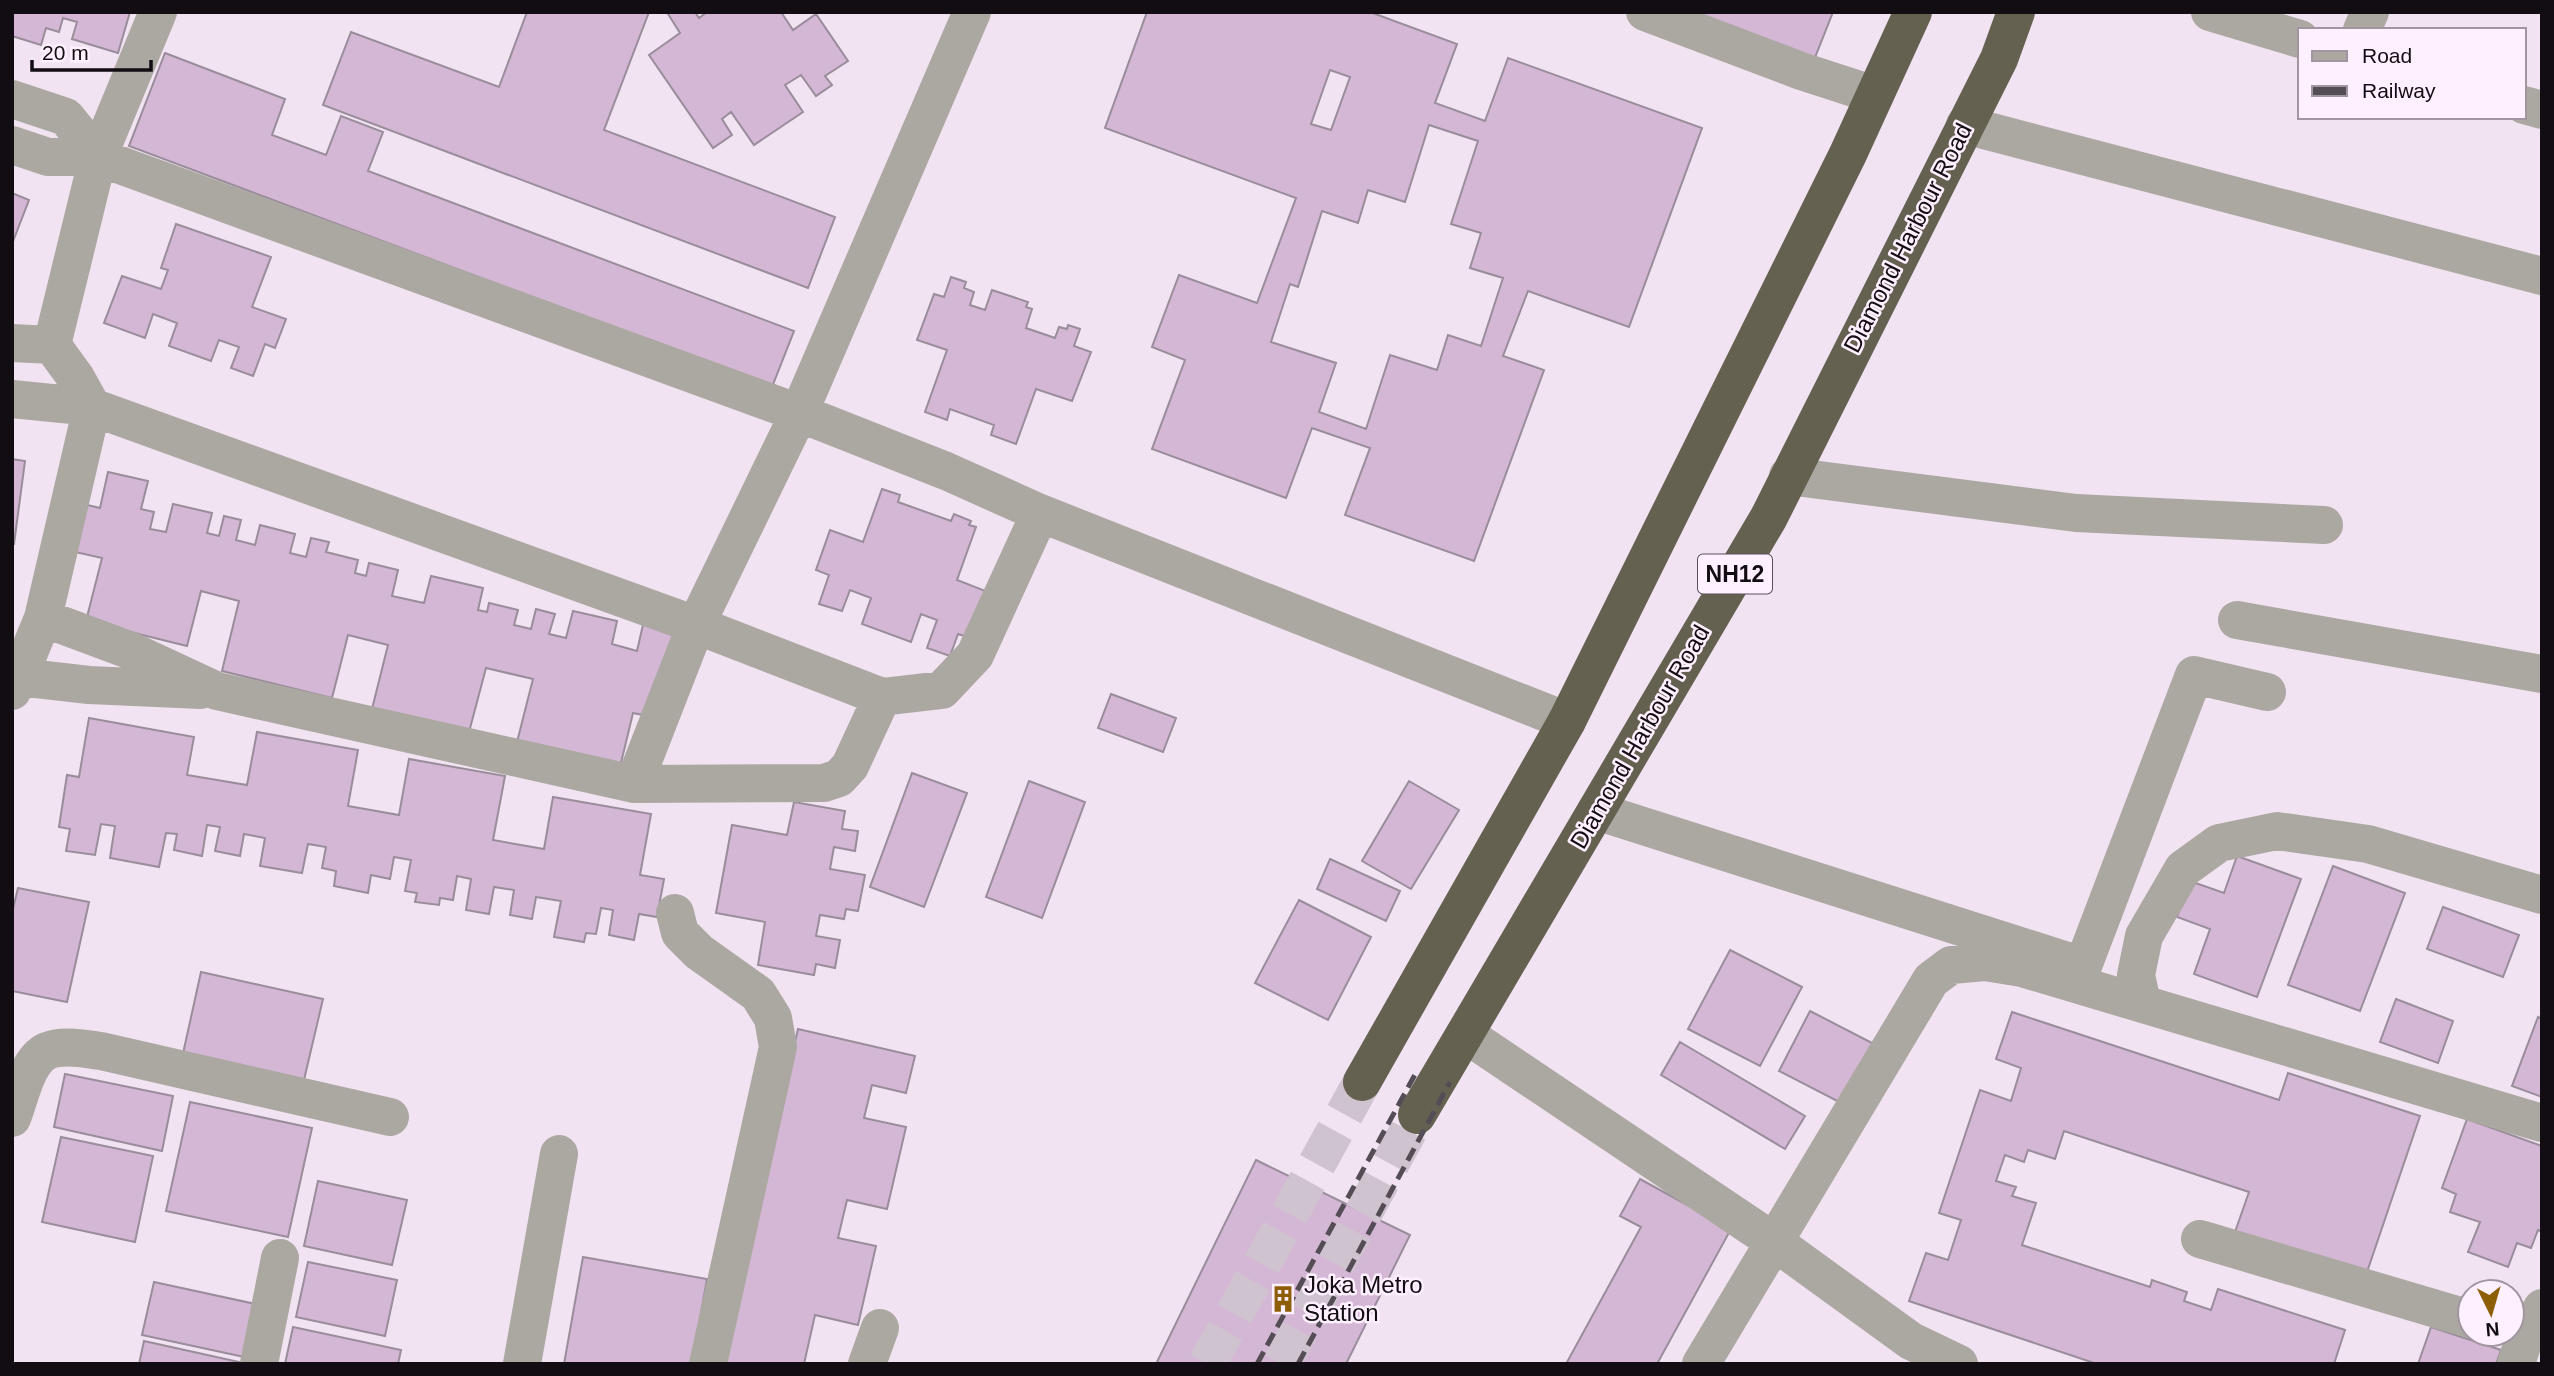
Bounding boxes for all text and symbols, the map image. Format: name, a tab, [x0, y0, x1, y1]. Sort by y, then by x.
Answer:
scale bar	[32, 28, 150, 72]
legend	[2298, 28, 2526, 119]
text: 20 m	[42, 41, 89, 64]
text: Road	[2362, 44, 2412, 67]
text: Railway	[2362, 79, 2436, 102]
street label: Diamond Harbour Road	[1838, 119, 1977, 357]
road number: NH12	[1698, 554, 1772, 594]
street label: Diamond Harbour Road	[1565, 620, 1715, 853]
place label: Joka Metro Station	[1304, 1271, 1423, 1326]
north arrow	[2456, 1278, 2526, 1348]
building icon: Joka Metro Station	[1268, 1284, 1298, 1314]
text: N	[2485, 1318, 2500, 1340]

